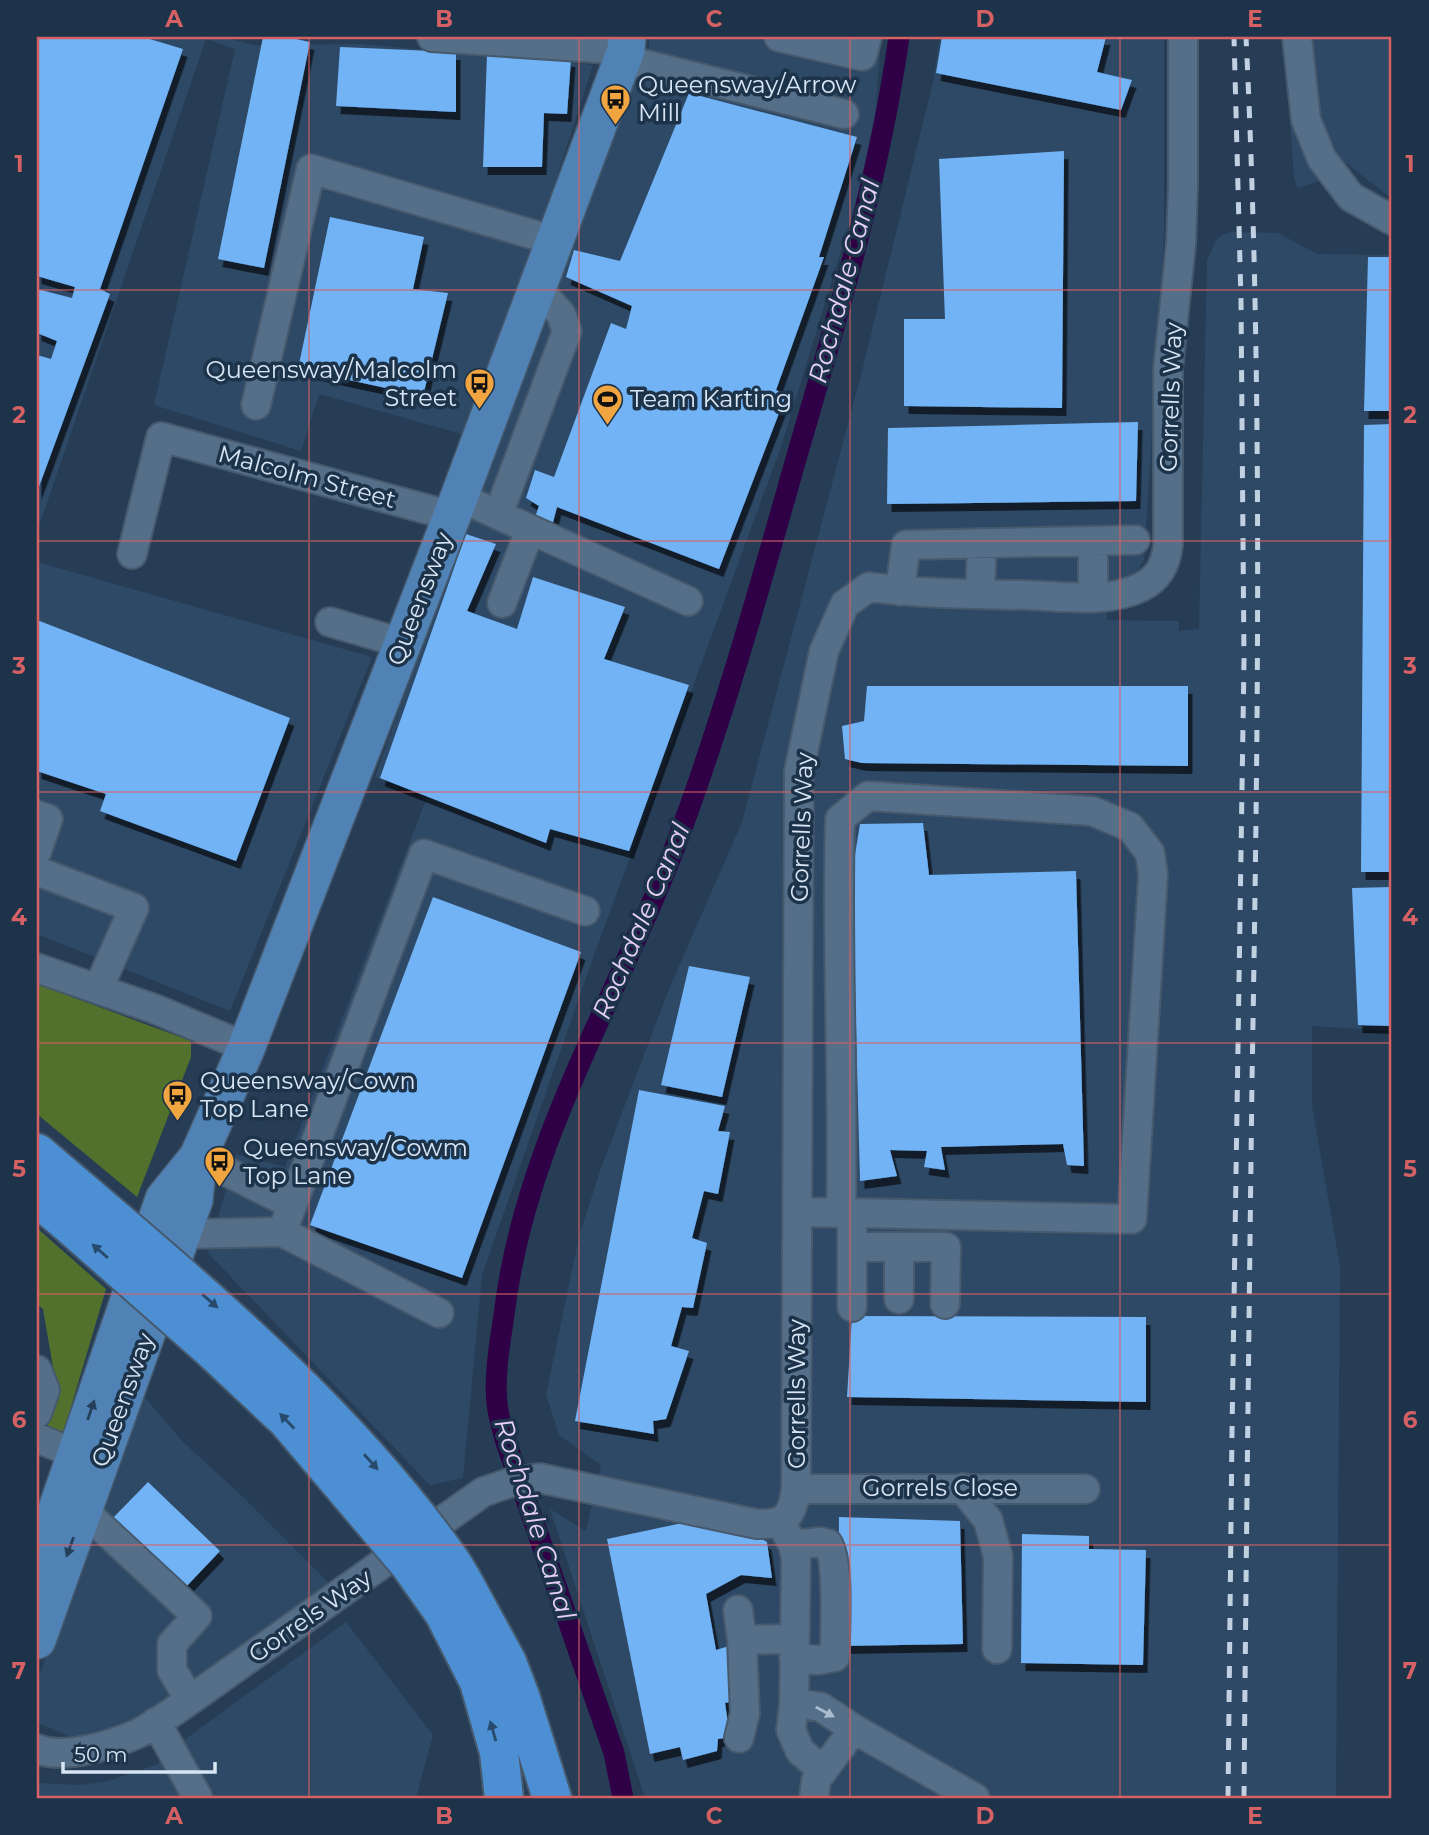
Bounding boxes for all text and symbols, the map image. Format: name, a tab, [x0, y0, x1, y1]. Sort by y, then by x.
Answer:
text: A	[164, 5, 183, 33]
text: B	[435, 5, 453, 33]
text: C	[706, 5, 723, 33]
text: D	[976, 5, 995, 33]
text: E	[1247, 5, 1263, 33]
place label: Queensway/Arrow Mill	[638, 70, 856, 127]
bus stop icon: Queensway/Arrow Mill	[598, 82, 632, 126]
text: 1	[14, 150, 24, 178]
text: 1	[1405, 150, 1415, 178]
water label: Rochdale Canal	[801, 176, 887, 386]
street label: Gorrells Way	[1153, 322, 1188, 472]
place label: Queensway/Malcolm Street	[206, 355, 457, 412]
bus stop icon: Queensway/Malcolm Street	[463, 367, 497, 411]
sports icon: Team Karting	[590, 382, 624, 426]
place label: Team Karting	[630, 384, 792, 413]
text: 2	[12, 401, 26, 429]
text: 2	[1403, 401, 1417, 429]
street label: Malcolm Street	[215, 439, 399, 514]
street label: Queensway	[381, 528, 458, 670]
text: 3	[11, 652, 26, 680]
text: 3	[1402, 652, 1417, 680]
street label: Gorrells Way	[784, 752, 819, 902]
water label: Rochdale Canal	[585, 818, 697, 1024]
text: 4	[11, 903, 27, 931]
text: 4	[1402, 903, 1418, 931]
place label: Queensway/Cown Top Lane	[200, 1066, 416, 1123]
bus stop icon: Queensway/Cown Top Lane	[160, 1078, 194, 1122]
place label: Queensway/Cowm Top Lane	[243, 1133, 468, 1190]
bus stop icon: Queensway/Cowm Top Lane	[203, 1145, 237, 1189]
text: 5	[12, 1155, 26, 1183]
text: 5	[1403, 1155, 1417, 1183]
one-way arrow	[92, 1244, 109, 1260]
one-way arrow	[201, 1293, 219, 1309]
street label: Gorrells Way	[782, 1319, 811, 1469]
street label: Queensway	[85, 1329, 160, 1471]
one-way arrow	[86, 1399, 97, 1420]
text: 6	[12, 1406, 27, 1434]
text: 6	[1403, 1406, 1418, 1434]
one-way arrow	[279, 1412, 296, 1429]
water label: Rochdale Canal	[487, 1414, 583, 1624]
one-way arrow	[363, 1453, 379, 1471]
street label: Gorrels Close	[862, 1473, 1018, 1502]
one-way arrow	[64, 1536, 75, 1557]
street label: Gorrels Way	[243, 1563, 377, 1669]
text: 7	[12, 1657, 26, 1685]
text: 7	[1403, 1657, 1417, 1685]
one-way arrow	[816, 1706, 835, 1718]
one-way arrow	[488, 1720, 498, 1741]
scale bar	[63, 1730, 215, 1774]
text: 50 m	[74, 1742, 128, 1767]
text: A	[164, 1802, 183, 1830]
text: B	[435, 1802, 453, 1830]
text: C	[706, 1802, 723, 1830]
text: D	[976, 1802, 995, 1830]
text: E	[1247, 1802, 1263, 1830]

